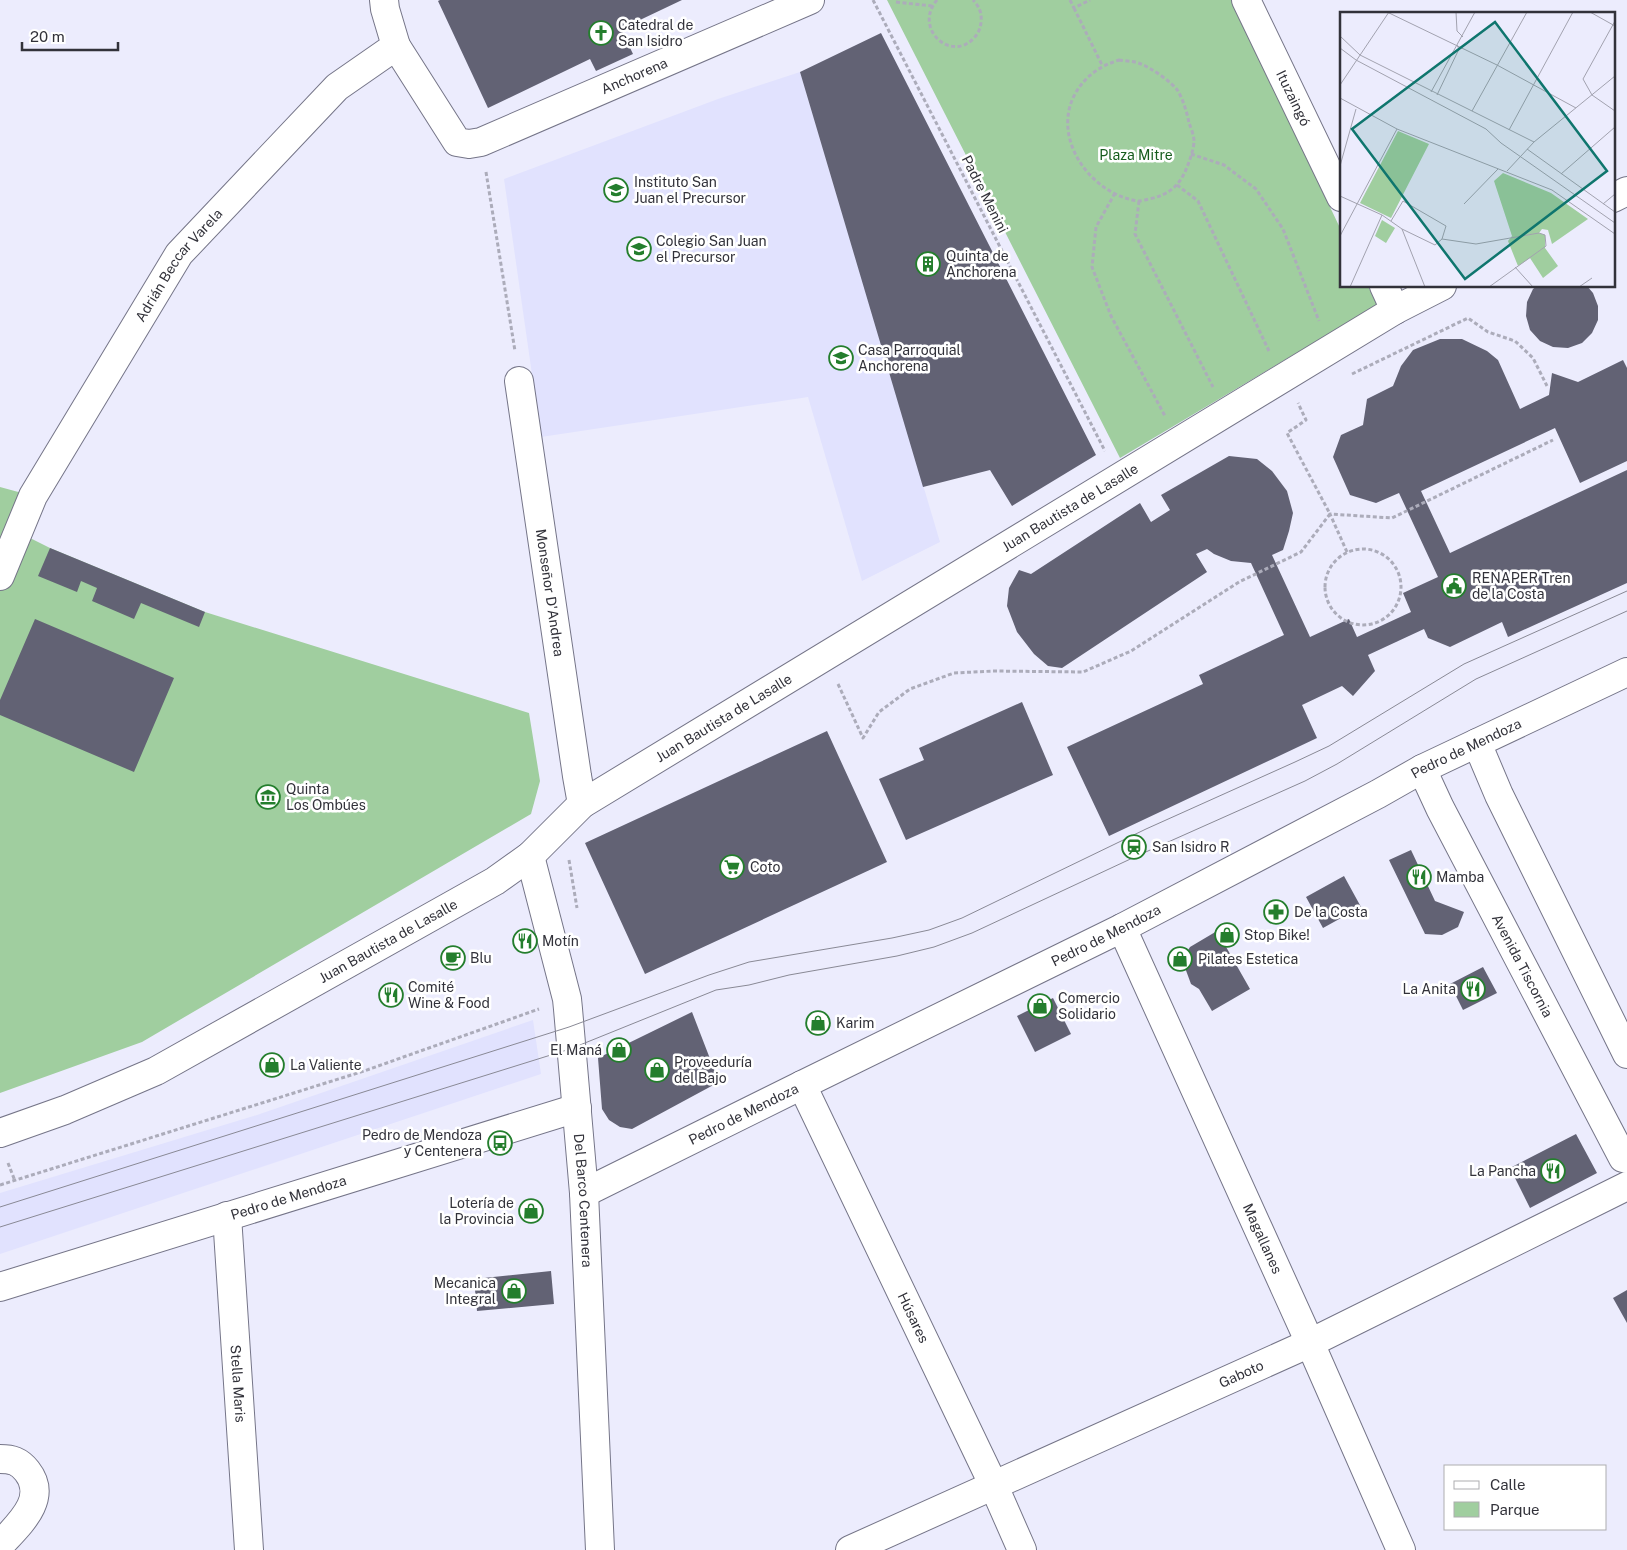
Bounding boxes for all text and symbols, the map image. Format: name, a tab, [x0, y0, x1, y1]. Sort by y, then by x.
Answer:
inset map	[1340, 12, 1614, 288]
place label: Catedral de San Isidro	[618, 17, 693, 49]
scale bar	[22, 20, 119, 52]
church icon: Catedral de San Isidro	[588, 20, 614, 46]
text: 20 m	[30, 28, 65, 45]
street label: Anchorena	[599, 54, 670, 97]
street label: Ituzaingó	[1273, 68, 1314, 129]
park label: Plaza Mitre	[1099, 147, 1173, 163]
street label: Padre Menini	[959, 153, 1011, 235]
place label: Instituto San Juan el Precursor	[634, 174, 746, 206]
school or university icon: Instituto San Juan el Precursor	[603, 177, 629, 203]
street label: Adrián Beccar Varela	[132, 205, 226, 325]
place label: Colegio San Juan el Precursor	[656, 233, 767, 265]
school or university icon: Colegio San Juan el Precursor	[626, 236, 652, 262]
place label: Quinta de Anchorena	[946, 248, 1017, 280]
building icon: Quinta de Anchorena	[915, 251, 941, 277]
place label: Casa Parroquial Anchorena	[858, 342, 961, 374]
school or university icon: Casa Parroquial Anchorena	[828, 345, 854, 371]
street label: Juan Bautista de Lasalle	[999, 460, 1141, 555]
street label: Monseñor D'Andrea	[533, 528, 567, 658]
place label: RENAPER Tren de la Costa	[1472, 570, 1571, 602]
public building icon: RENAPER Tren de la Costa	[1441, 573, 1467, 599]
street label: Juan Bautista de Lasalle	[653, 670, 795, 765]
street label: Pedro de Mendoza	[1408, 715, 1524, 782]
place label: Quinta Los Ombúes	[286, 781, 366, 813]
museum icon: Quinta Los Ombúes	[255, 784, 281, 810]
station icon: San Isidro R	[1121, 834, 1147, 860]
place label: San Isidro R	[1152, 839, 1230, 855]
supermarket icon: Coto	[719, 854, 745, 880]
place label: Coto	[750, 859, 780, 875]
restaurant icon: Mamba	[1406, 864, 1432, 890]
place label: Mamba	[1436, 869, 1484, 885]
street label: Juan Bautista de Lasalle	[316, 896, 460, 986]
pharmacy icon: De la Costa	[1263, 899, 1289, 925]
street label: Pedro de Mendoza	[1049, 901, 1163, 969]
place label: De la Costa	[1294, 904, 1368, 920]
street label: Avenida Tiscornia	[1489, 911, 1556, 1020]
shop icon: Stop Bike!	[1214, 922, 1240, 948]
place label: Stop Bike!	[1244, 927, 1310, 943]
restaurant icon: Motín	[512, 928, 538, 954]
place label: Motín	[542, 933, 579, 949]
cafe icon: Blu	[440, 945, 466, 971]
shop icon: Pilates Estetica	[1167, 946, 1193, 972]
place label: Blu	[470, 950, 492, 966]
place label: Pilates Estetica	[1198, 951, 1298, 967]
restaurant icon: La Anita	[1460, 976, 1486, 1002]
place label: Comité Wine & Food	[408, 979, 490, 1011]
place label: La Anita	[1402, 981, 1456, 997]
restaurant icon: Comité Wine & Food	[378, 982, 404, 1008]
place label: Comercio Solidario	[1058, 990, 1120, 1022]
shop icon: Comercio Solidario	[1027, 993, 1053, 1019]
shop icon: Karim	[805, 1010, 831, 1036]
place label: Karim	[836, 1015, 874, 1031]
shop icon: El Maná	[606, 1037, 632, 1063]
place label: El Maná	[550, 1042, 602, 1058]
shop icon: La Valiente	[259, 1052, 285, 1078]
place label: Proveeduría del Bajo	[674, 1054, 752, 1086]
place label: La Valiente	[290, 1057, 362, 1073]
shop icon: Proveeduría del Bajo	[644, 1057, 670, 1083]
street label: Pedro de Mendoza	[686, 1080, 801, 1148]
place label: Pedro de Mendoza y Centenera	[362, 1127, 482, 1159]
bus stop icon: Pedro de Mendoza y Centenera	[487, 1130, 513, 1156]
street label: Del Barco Centenera	[571, 1133, 595, 1268]
restaurant icon: La Pancha	[1540, 1158, 1566, 1184]
place label: La Pancha	[1469, 1163, 1536, 1179]
street label: Pedro de Mendoza	[229, 1172, 348, 1223]
place label: Lotería de la Provincia	[439, 1195, 514, 1227]
shop icon: Lotería de la Provincia	[518, 1198, 544, 1224]
street label: Magallanes	[1240, 1201, 1286, 1276]
place label: Mecanica Integral	[434, 1275, 496, 1307]
shop icon: Mecanica Integral	[501, 1278, 527, 1304]
street label: Húsares	[895, 1290, 932, 1346]
street label: Stella Maris	[228, 1344, 249, 1423]
street label: Gaboto	[1216, 1357, 1266, 1391]
legend	[1444, 1465, 1607, 1530]
text: Calle	[1490, 1476, 1526, 1493]
text: Parque	[1490, 1501, 1540, 1518]

